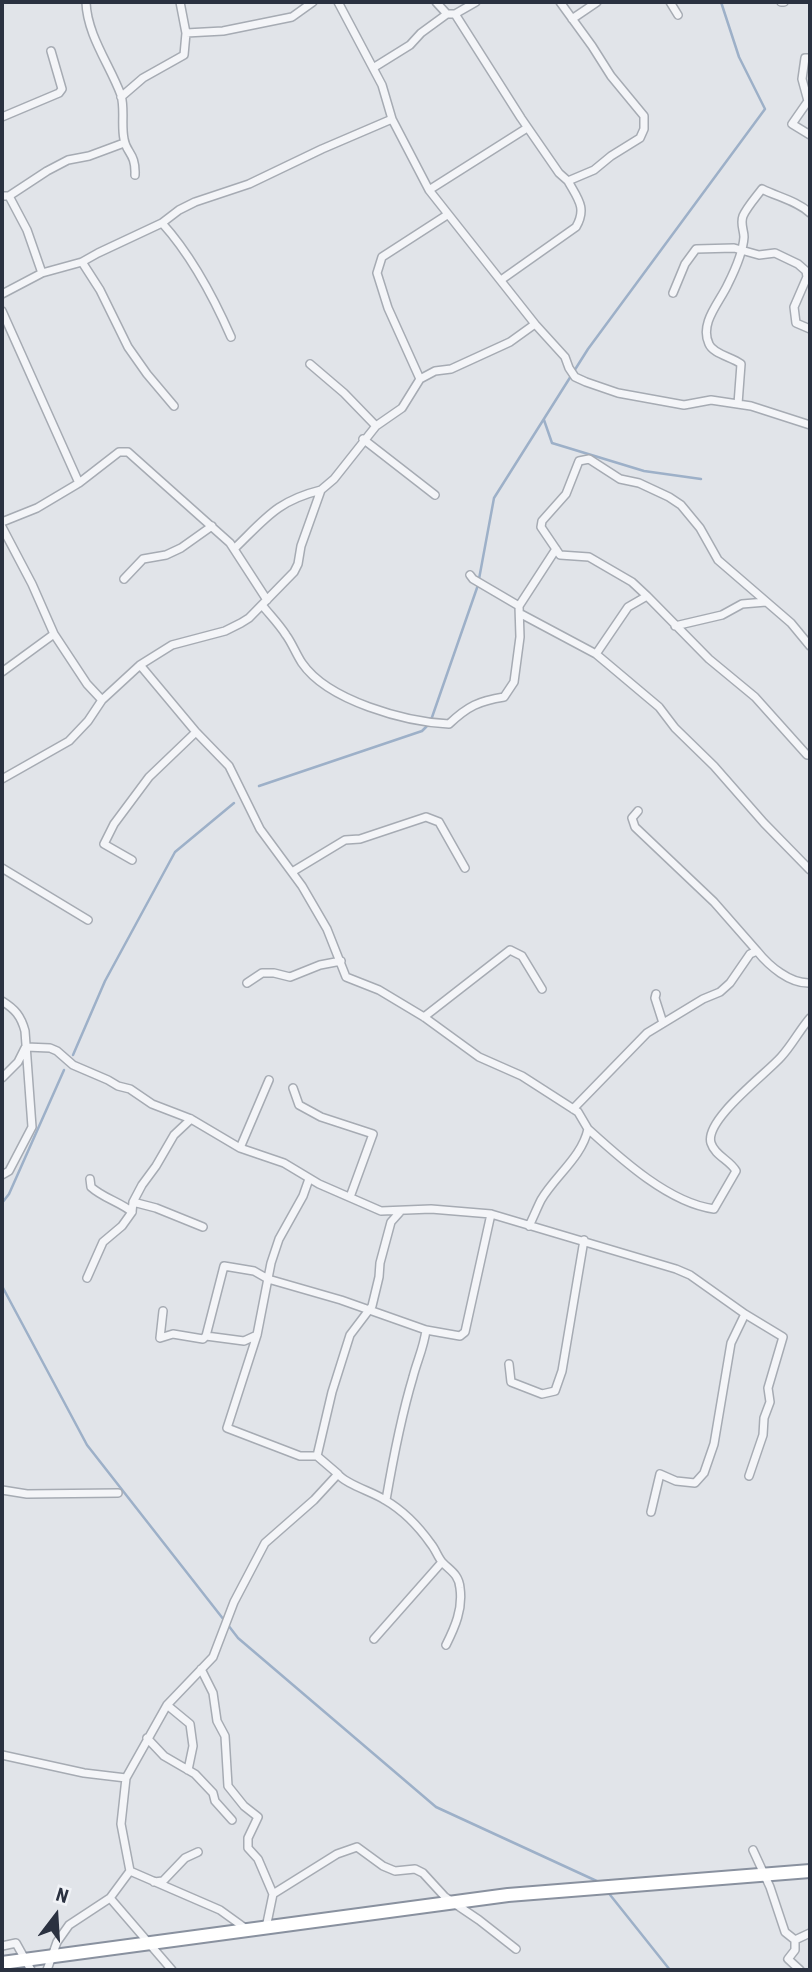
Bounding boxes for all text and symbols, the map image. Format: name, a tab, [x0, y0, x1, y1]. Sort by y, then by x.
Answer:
north arrow	[21, 1881, 91, 1951]
text: N	[53, 1883, 71, 1908]

